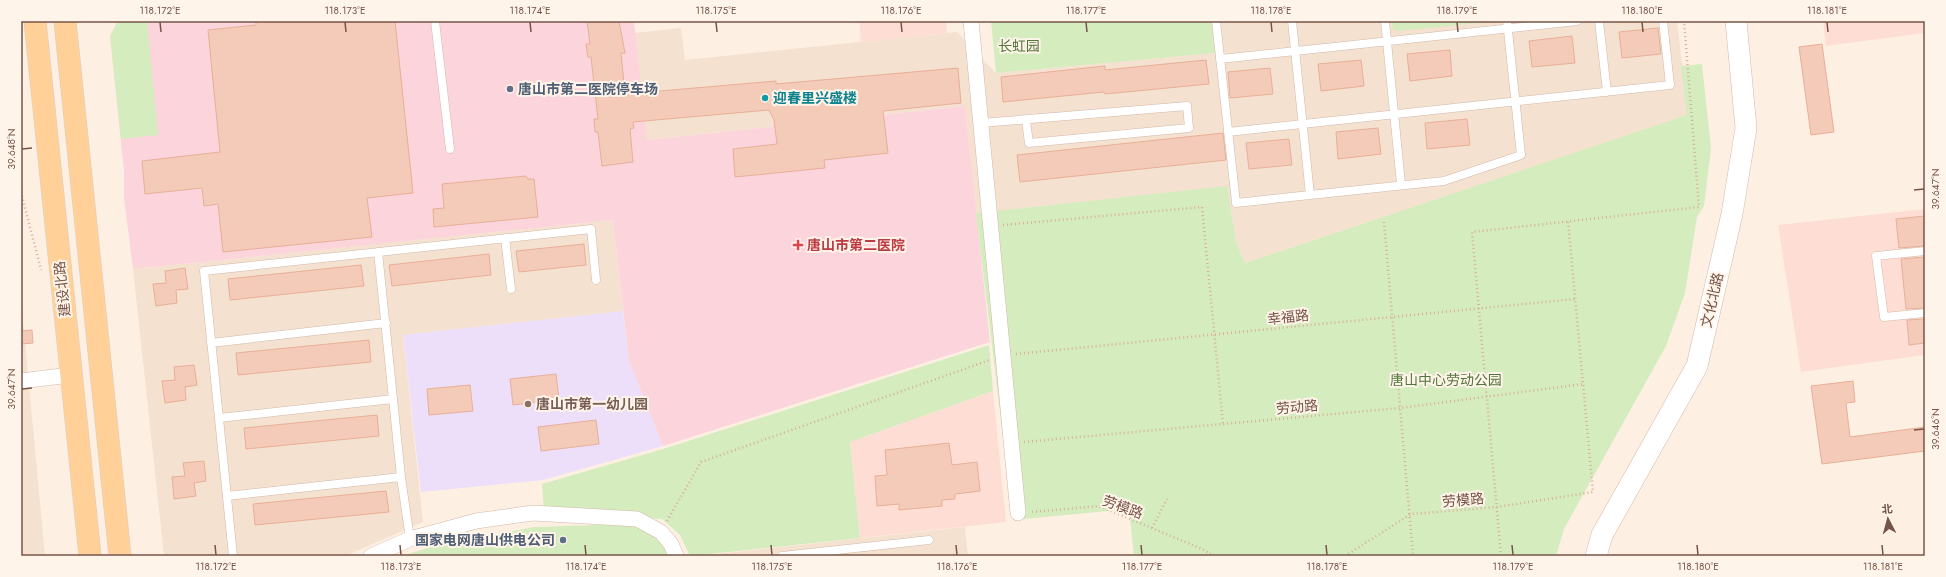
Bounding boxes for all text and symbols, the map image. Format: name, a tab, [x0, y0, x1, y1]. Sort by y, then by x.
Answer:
text: 118.172°E	[139, 3, 181, 18]
text: 118.173°E	[325, 3, 365, 18]
text: 118.174°E	[509, 3, 551, 18]
text: 118.175°E	[696, 3, 736, 18]
text: 118.176°E	[880, 3, 922, 18]
text: 118.177°E	[1066, 3, 1106, 18]
text: 118.178°E	[1251, 3, 1291, 18]
text: 118.179°E	[1436, 3, 1478, 18]
text: 118.180°E	[1621, 3, 1663, 18]
text: 118.181°E	[1807, 3, 1847, 18]
park label: 长虹园	[998, 36, 1040, 56]
place label: 唐山市第二医院停车场	[518, 79, 658, 99]
marker: 唐山市第二医院停车场	[505, 84, 515, 94]
place label: 迎春里兴盛楼	[773, 88, 857, 108]
marker: 迎春里兴盛楼	[760, 93, 770, 103]
text: 39.648°N	[4, 128, 19, 170]
text: 39.647°N	[1928, 169, 1943, 209]
place label: 唐山市第二医院	[807, 235, 905, 255]
marker: 唐山市第二医院	[792, 239, 804, 251]
street label: 建设北路	[49, 260, 75, 318]
street label: 文化北路	[1696, 270, 1728, 330]
street label: 幸福路	[1266, 305, 1310, 329]
text: 39.647°N	[4, 369, 19, 409]
park label: 唐山中心劳动公园	[1390, 370, 1502, 390]
place label: 唐山市第一幼儿园	[536, 394, 648, 414]
street label: 劳动路	[1275, 395, 1319, 419]
marker: 唐山市第一幼儿园	[523, 399, 533, 409]
text: 39.646°N	[1928, 408, 1943, 450]
street label: 劳模路	[1441, 488, 1485, 512]
street label: 劳模路	[1100, 490, 1146, 524]
north arrow	[1868, 499, 1908, 539]
text: 北	[1881, 501, 1893, 518]
place label: 国家电网唐山供电公司	[415, 530, 555, 550]
marker: 国家电网唐山供电公司	[558, 535, 568, 545]
text: 118.172°E	[195, 559, 237, 574]
text: 118.173°E	[381, 559, 421, 574]
text: 118.174°E	[565, 559, 607, 574]
text: 118.175°E	[752, 559, 792, 574]
text: 118.176°E	[936, 559, 978, 574]
text: 118.177°E	[1122, 559, 1162, 574]
text: 118.178°E	[1307, 559, 1347, 574]
text: 118.179°E	[1492, 559, 1534, 574]
text: 118.180°E	[1677, 559, 1719, 574]
text: 118.181°E	[1863, 559, 1903, 574]

